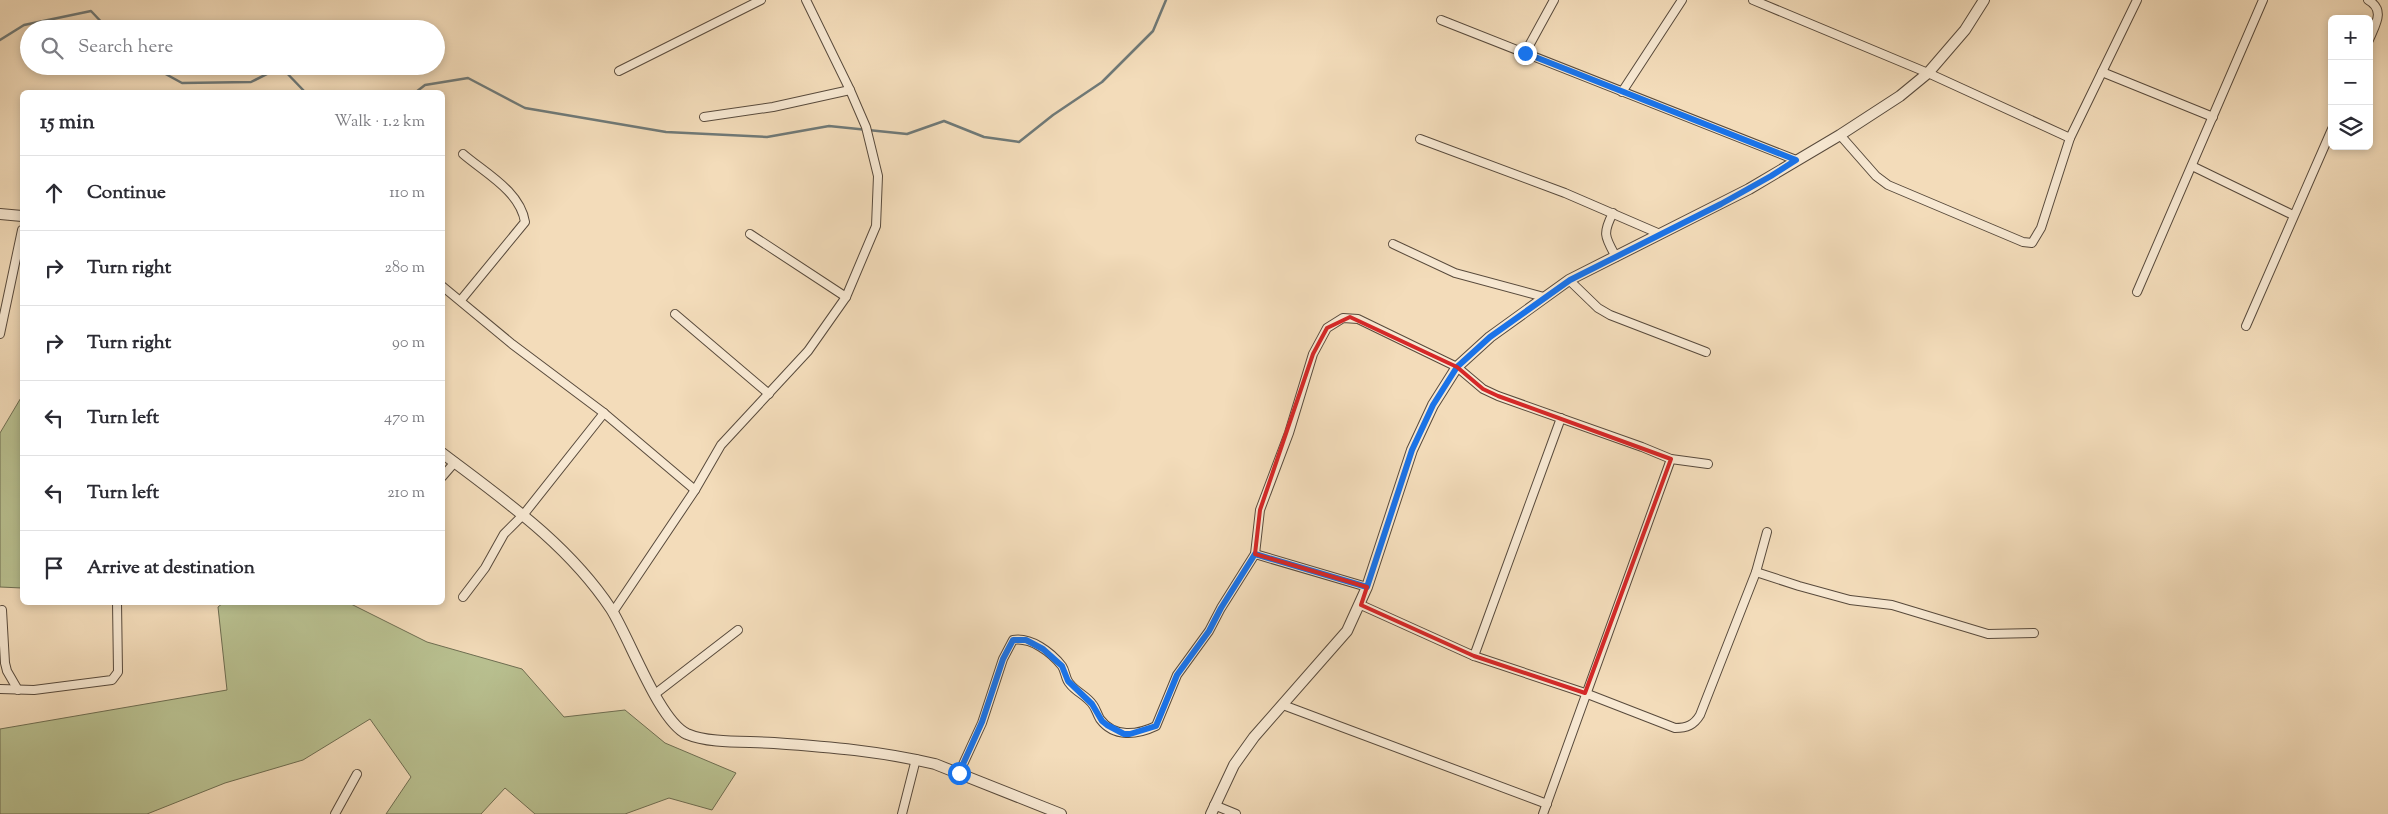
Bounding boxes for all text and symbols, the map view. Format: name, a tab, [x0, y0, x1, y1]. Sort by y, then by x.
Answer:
map controls	[2328, 15, 2373, 150]
button: +	[2328, 15, 2373, 60]
search box	[20, 20, 445, 75]
icon: search	[38, 34, 66, 62]
text: Search here	[78, 34, 173, 61]
route end	[1514, 42, 1537, 65]
button: −	[2328, 60, 2373, 105]
button: layers	[2328, 105, 2373, 150]
text: 15 min	[40, 108, 95, 138]
text: Walk · 1.2 km	[334, 111, 425, 134]
icon: ahead	[40, 179, 68, 207]
text: Continue	[87, 180, 166, 207]
text: 110 m	[389, 182, 425, 205]
icon: right	[40, 254, 68, 282]
text: Turn right	[87, 255, 171, 282]
text: 280 m	[384, 257, 425, 280]
icon: right	[40, 329, 68, 357]
text: Turn right	[87, 330, 171, 357]
text: 90 m	[392, 332, 425, 355]
icon: left	[40, 404, 68, 432]
text: Turn left	[87, 405, 159, 432]
text: 470 m	[384, 407, 425, 430]
icon: left	[40, 479, 68, 507]
text: Turn left	[87, 480, 159, 507]
text: 210 m	[387, 482, 425, 505]
icon: arrive	[40, 554, 68, 582]
text: Arrive at destination	[87, 555, 255, 582]
route start	[948, 762, 971, 785]

